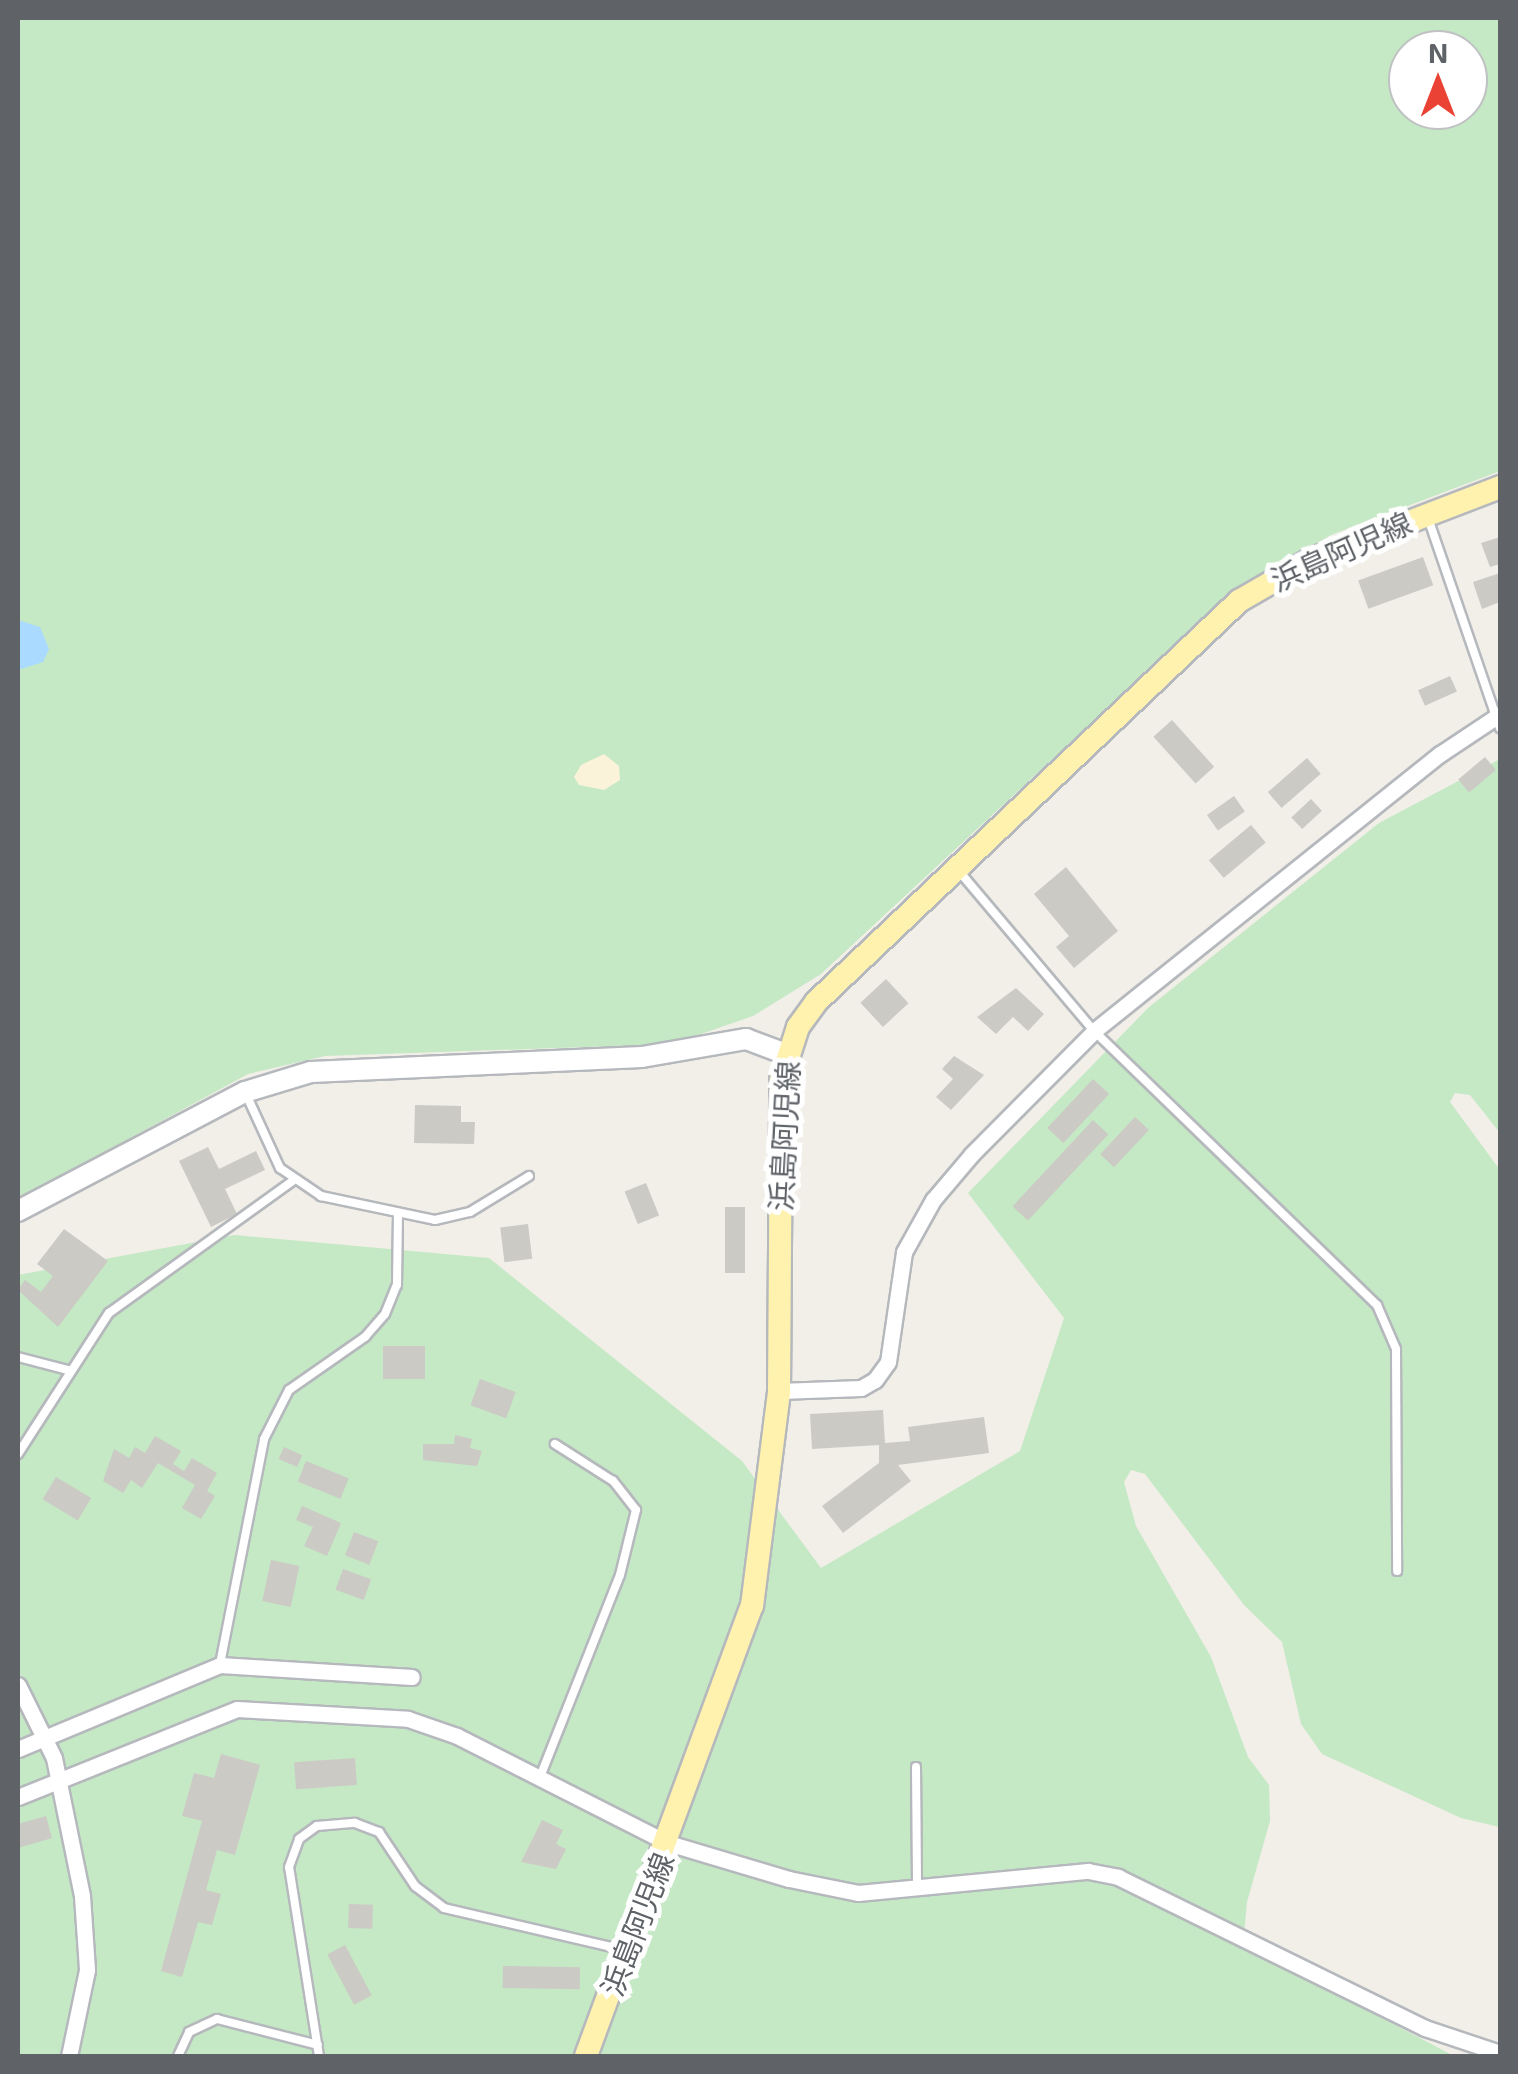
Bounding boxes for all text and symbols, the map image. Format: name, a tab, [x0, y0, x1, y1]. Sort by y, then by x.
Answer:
north arrow	[1388, 30, 1488, 130]
text: N	[1428, 35, 1448, 69]
street label: 浜島阿児線	[1265, 504, 1417, 598]
street label: 浜島阿児線	[762, 1060, 806, 1212]
street label: 浜島阿児線	[593, 1848, 681, 2000]

